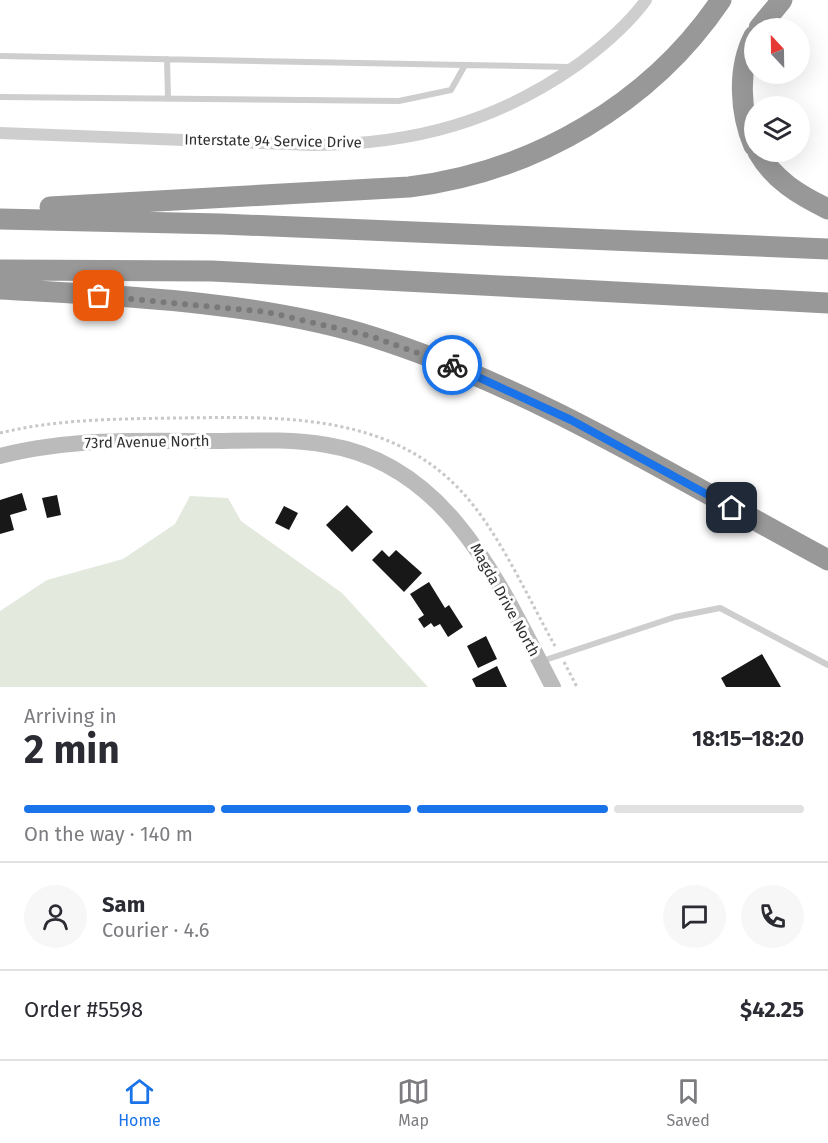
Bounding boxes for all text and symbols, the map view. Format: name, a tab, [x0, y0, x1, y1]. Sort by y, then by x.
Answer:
north arrow	[744, 18, 810, 84]
map controls	[744, 18, 810, 162]
button: layers	[744, 96, 810, 162]
street label: Interstate 94 Service Drive	[184, 130, 362, 152]
pin	[73, 270, 124, 321]
icon: bag	[82, 279, 115, 312]
courier	[422, 335, 482, 395]
icon: bike	[436, 349, 469, 382]
street label: 73rd Avenue North	[84, 432, 210, 452]
pin	[706, 482, 757, 533]
icon: home	[715, 491, 748, 524]
street label: Magda Drive North	[466, 540, 544, 660]
text: Arriving in	[24, 704, 117, 728]
text: 18:15–18:20	[692, 725, 804, 752]
text: 2 min	[24, 727, 120, 773]
text: On the way · 140 m	[24, 822, 193, 846]
button: person	[24, 885, 87, 948]
button: chat	[663, 885, 726, 948]
button: phone	[741, 885, 804, 948]
text: Sam	[102, 891, 145, 918]
text: Courier · 4.6	[102, 918, 209, 942]
text: Order #5598	[24, 996, 143, 1023]
text: $42.25	[740, 996, 804, 1023]
tab: Home	[118, 1075, 161, 1130]
tab: Map	[397, 1075, 430, 1130]
tab: Saved	[667, 1075, 710, 1130]

